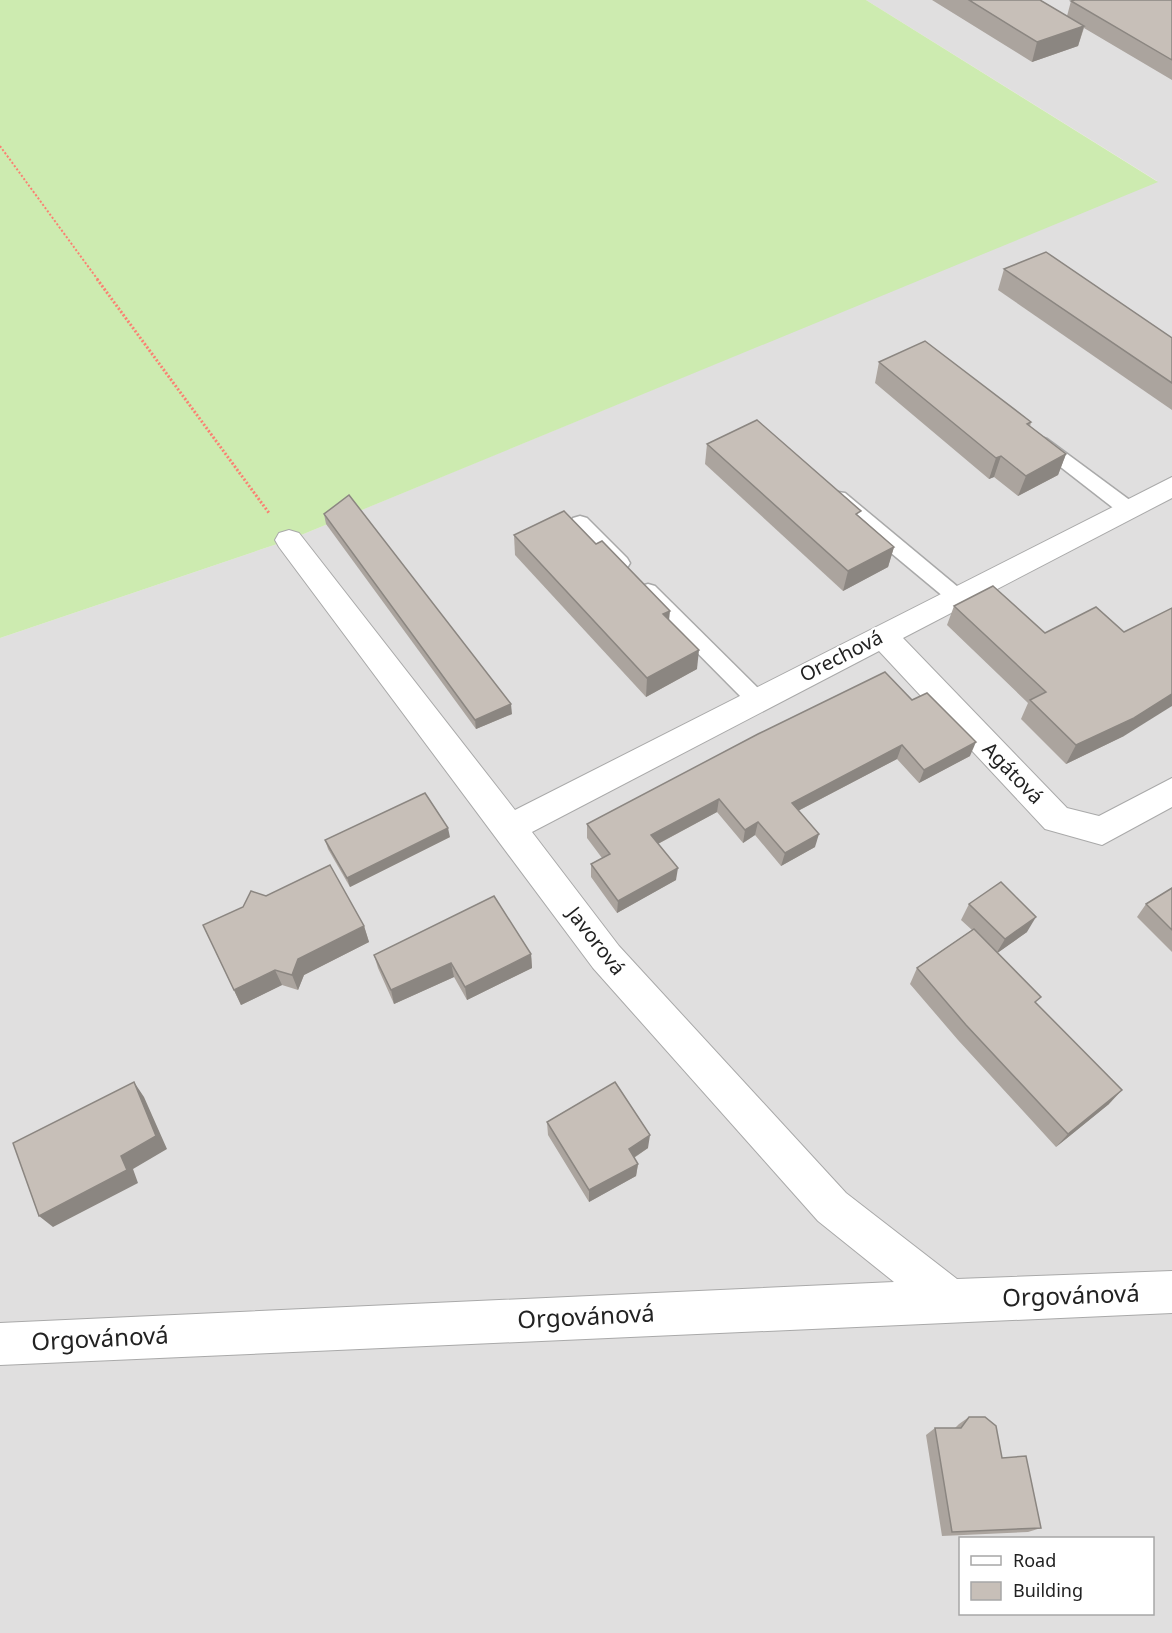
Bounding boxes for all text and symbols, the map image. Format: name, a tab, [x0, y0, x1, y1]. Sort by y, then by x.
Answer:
street label: Orechová	[795, 623, 887, 688]
street label: Agátová	[977, 736, 1050, 810]
street label: Javorová	[560, 899, 632, 980]
street label: Orgovánová	[1002, 1276, 1140, 1313]
street label: Orgovánová	[516, 1295, 655, 1336]
street label: Orgovánová	[30, 1317, 169, 1358]
legend	[959, 1537, 1154, 1615]
text: Road	[1013, 1548, 1056, 1572]
text: Building	[1013, 1578, 1083, 1602]

